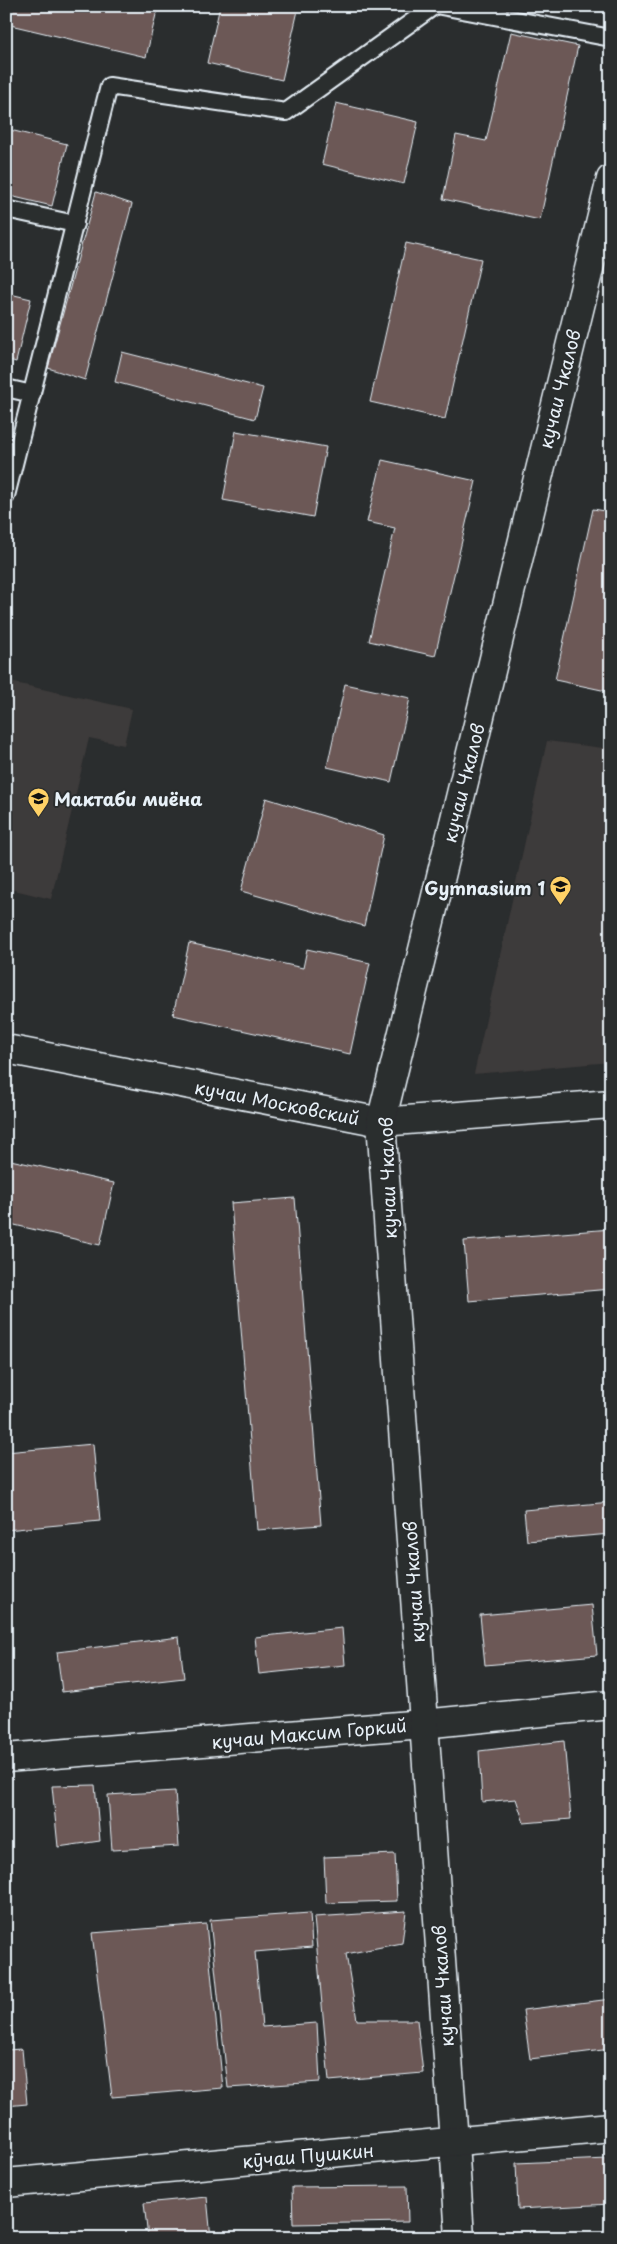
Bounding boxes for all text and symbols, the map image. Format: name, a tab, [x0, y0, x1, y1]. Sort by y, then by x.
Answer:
street label: кучаи Чкалов	[531, 326, 587, 452]
street label: кучаи Чкалов	[435, 720, 491, 846]
place label: Мактаби миёна	[54, 785, 202, 812]
school or university icon: Мактаби миёна	[26, 786, 50, 817]
place label: Gymnasium 1	[424, 874, 545, 901]
school or university icon: Gymnasium 1	[549, 875, 573, 906]
street label: кучаи Московский	[192, 1073, 362, 1131]
street label: кучаи Чкалов	[371, 1116, 403, 1240]
street label: кучаи Чкалов	[395, 1520, 431, 1644]
street label: кучаи Максим Горкий	[210, 1711, 408, 1755]
street label: кучаи Чкалов	[424, 1924, 460, 2048]
street label: кӯчаи Пушкин	[241, 2136, 375, 2174]

